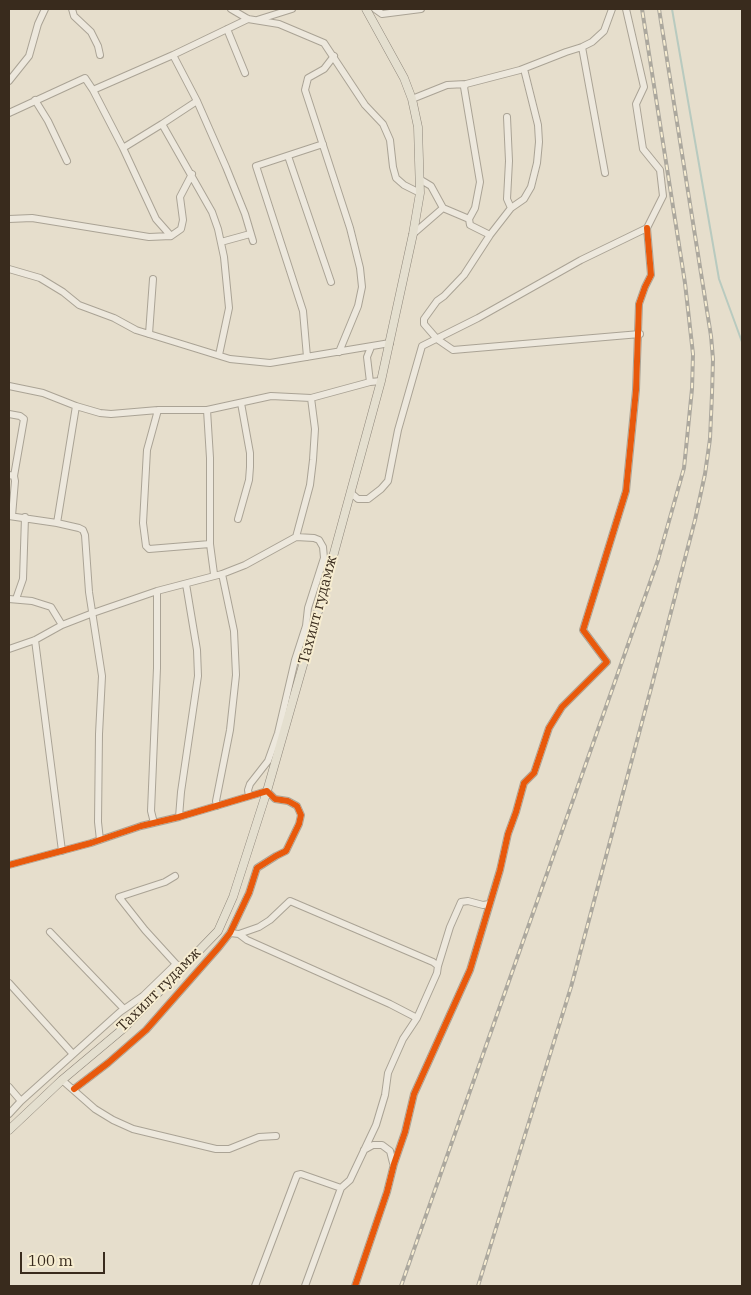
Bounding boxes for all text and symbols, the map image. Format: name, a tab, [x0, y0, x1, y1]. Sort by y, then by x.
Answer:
street label: Тахилт гудамж	[295, 554, 341, 666]
street label: Тахилт гудамж	[113, 944, 205, 1036]
scale bar	[22, 1242, 108, 1274]
text: 100 m	[28, 1251, 73, 1270]

